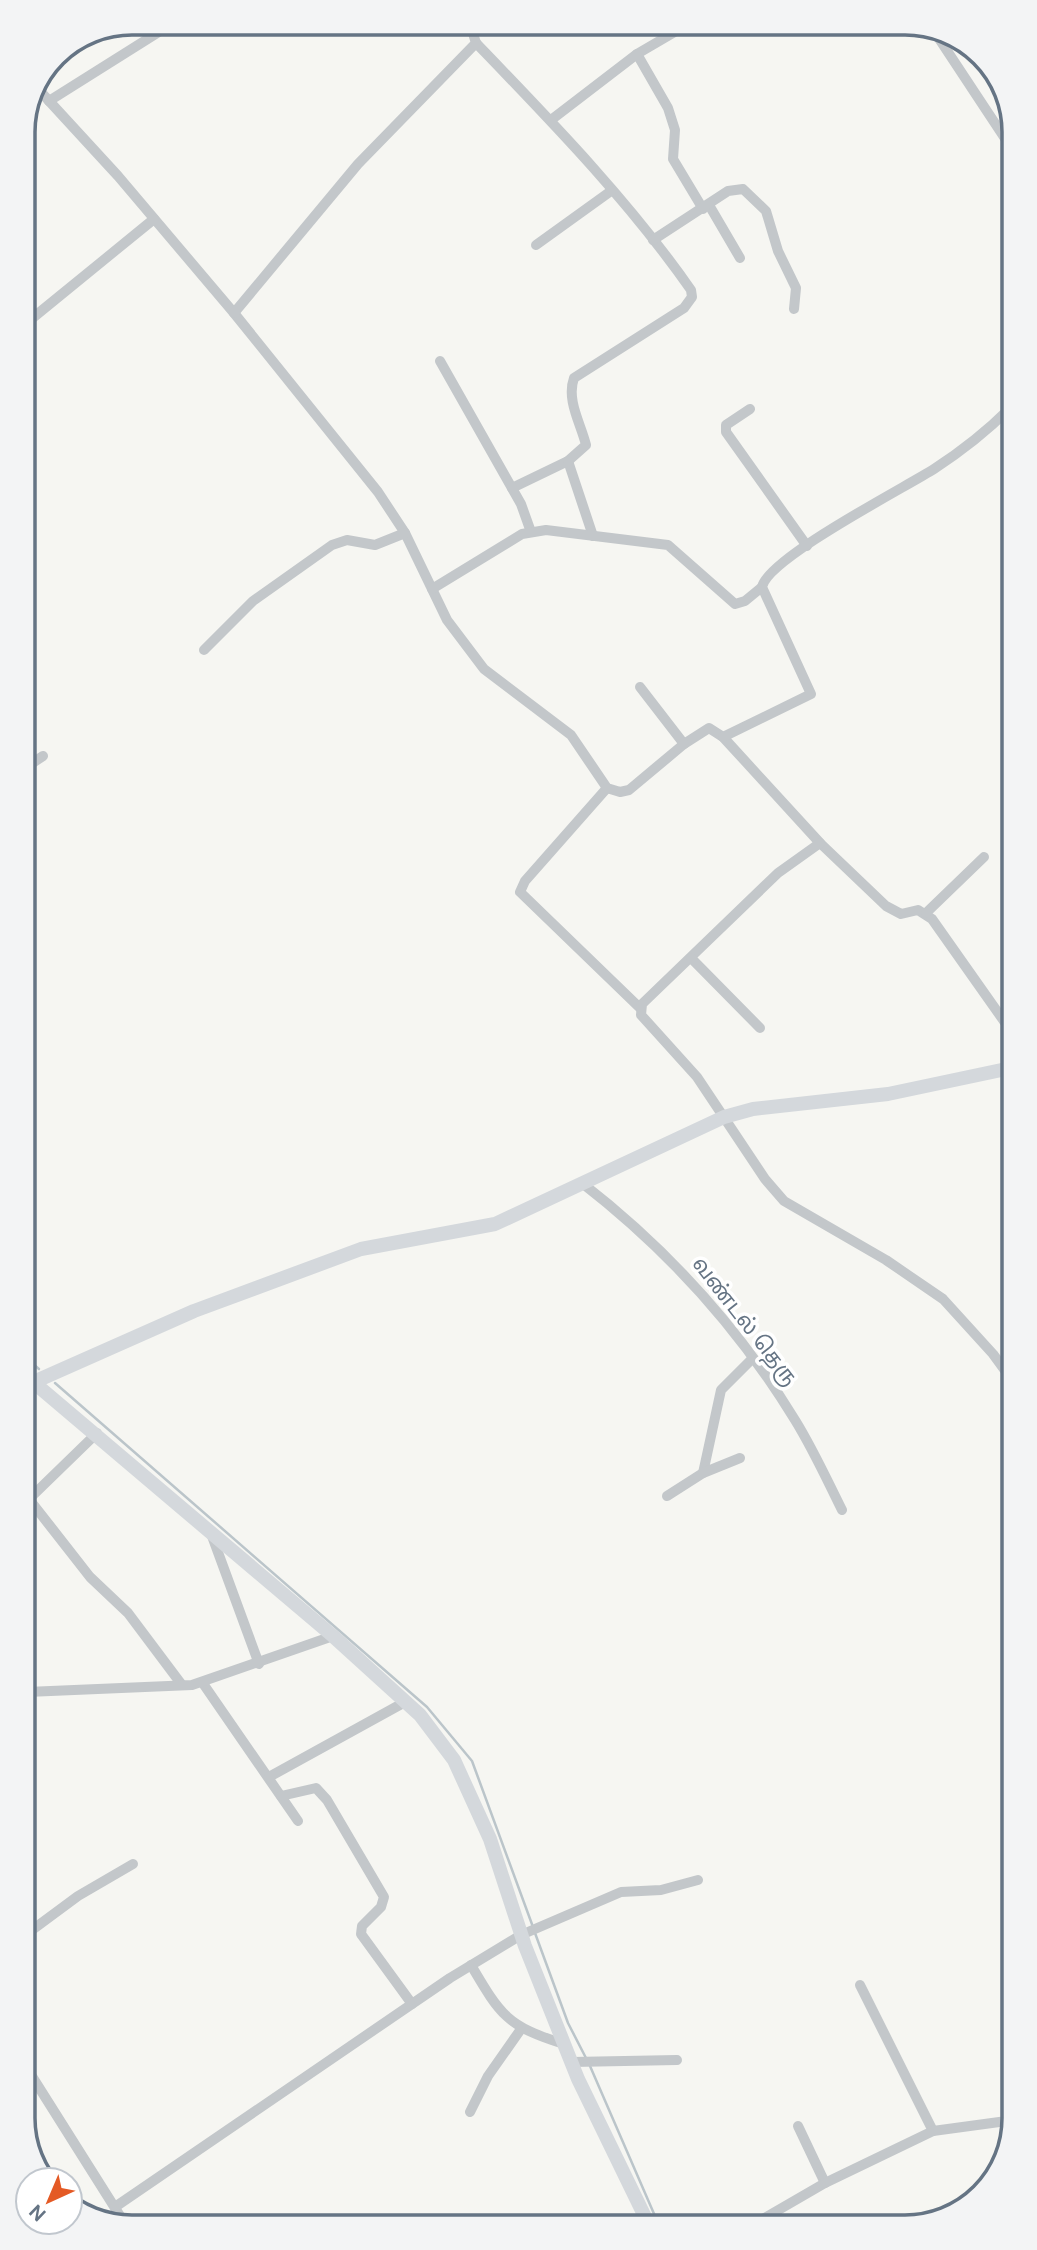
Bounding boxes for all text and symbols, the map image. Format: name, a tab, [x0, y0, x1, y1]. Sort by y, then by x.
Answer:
street label: வண்டல் தெரு	[686, 1251, 804, 1391]
north arrow	[14, 2166, 84, 2236]
text: N	[24, 2199, 51, 2227]

